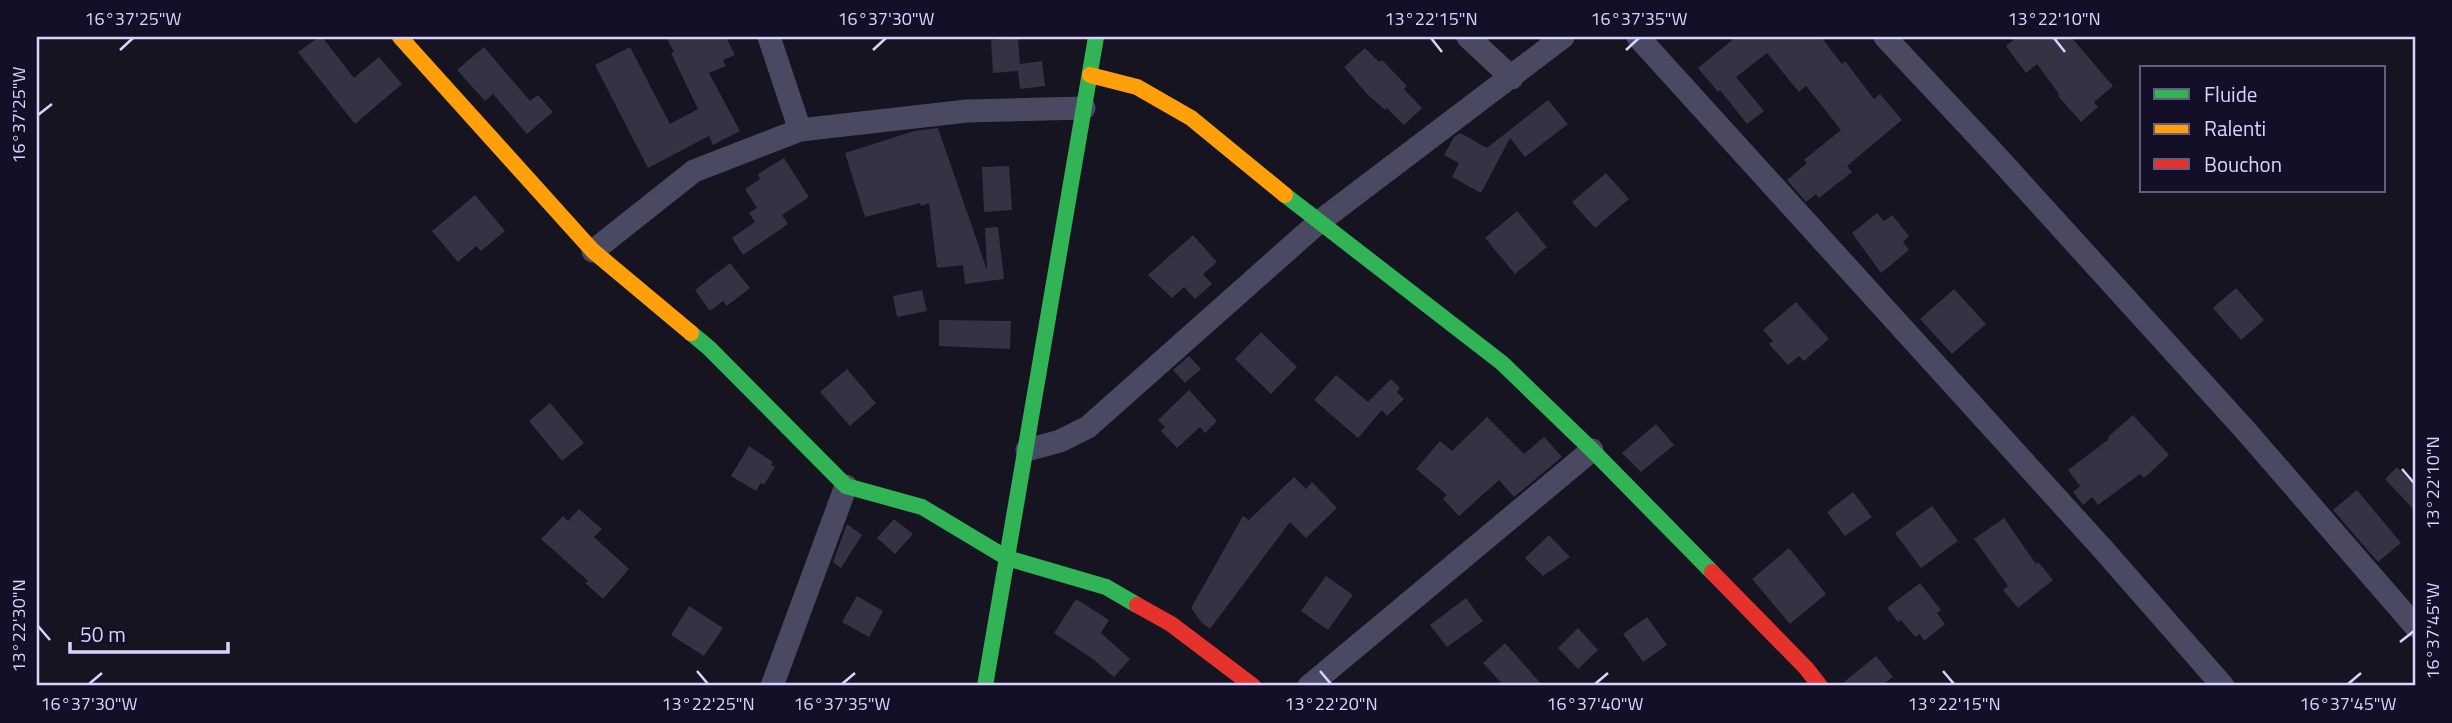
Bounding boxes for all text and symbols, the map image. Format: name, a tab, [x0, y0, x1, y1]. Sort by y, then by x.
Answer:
text: 16°37'25"W	[85, 5, 182, 32]
text: 16°37'30"W	[838, 5, 935, 32]
text: 13°22'15"N	[1384, 5, 1478, 32]
text: 16°37'35"W	[1591, 5, 1688, 32]
text: 13°22'10"N	[2007, 5, 2101, 32]
text: 16°37'25"W	[5, 66, 32, 163]
legend	[2140, 66, 2386, 192]
text: Fluide	[2204, 78, 2257, 110]
text: Ralenti	[2204, 112, 2266, 144]
text: Bouchon	[2204, 148, 2282, 180]
text: 13°22'10"N	[2419, 436, 2446, 530]
text: 13°22'30"N	[5, 579, 32, 673]
text: 16°37'45"W	[2419, 582, 2446, 679]
scale bar	[70, 611, 228, 655]
text: 50 m	[80, 618, 126, 650]
text: 16°37'30"W	[41, 690, 138, 717]
text: 13°22'25"N	[661, 690, 755, 717]
text: 16°37'35"W	[794, 690, 891, 717]
text: 13°22'20"N	[1284, 690, 1378, 717]
text: 16°37'40"W	[1547, 690, 1644, 717]
text: 13°22'15"N	[1907, 690, 2001, 717]
text: 16°37'45"W	[2300, 690, 2397, 717]

